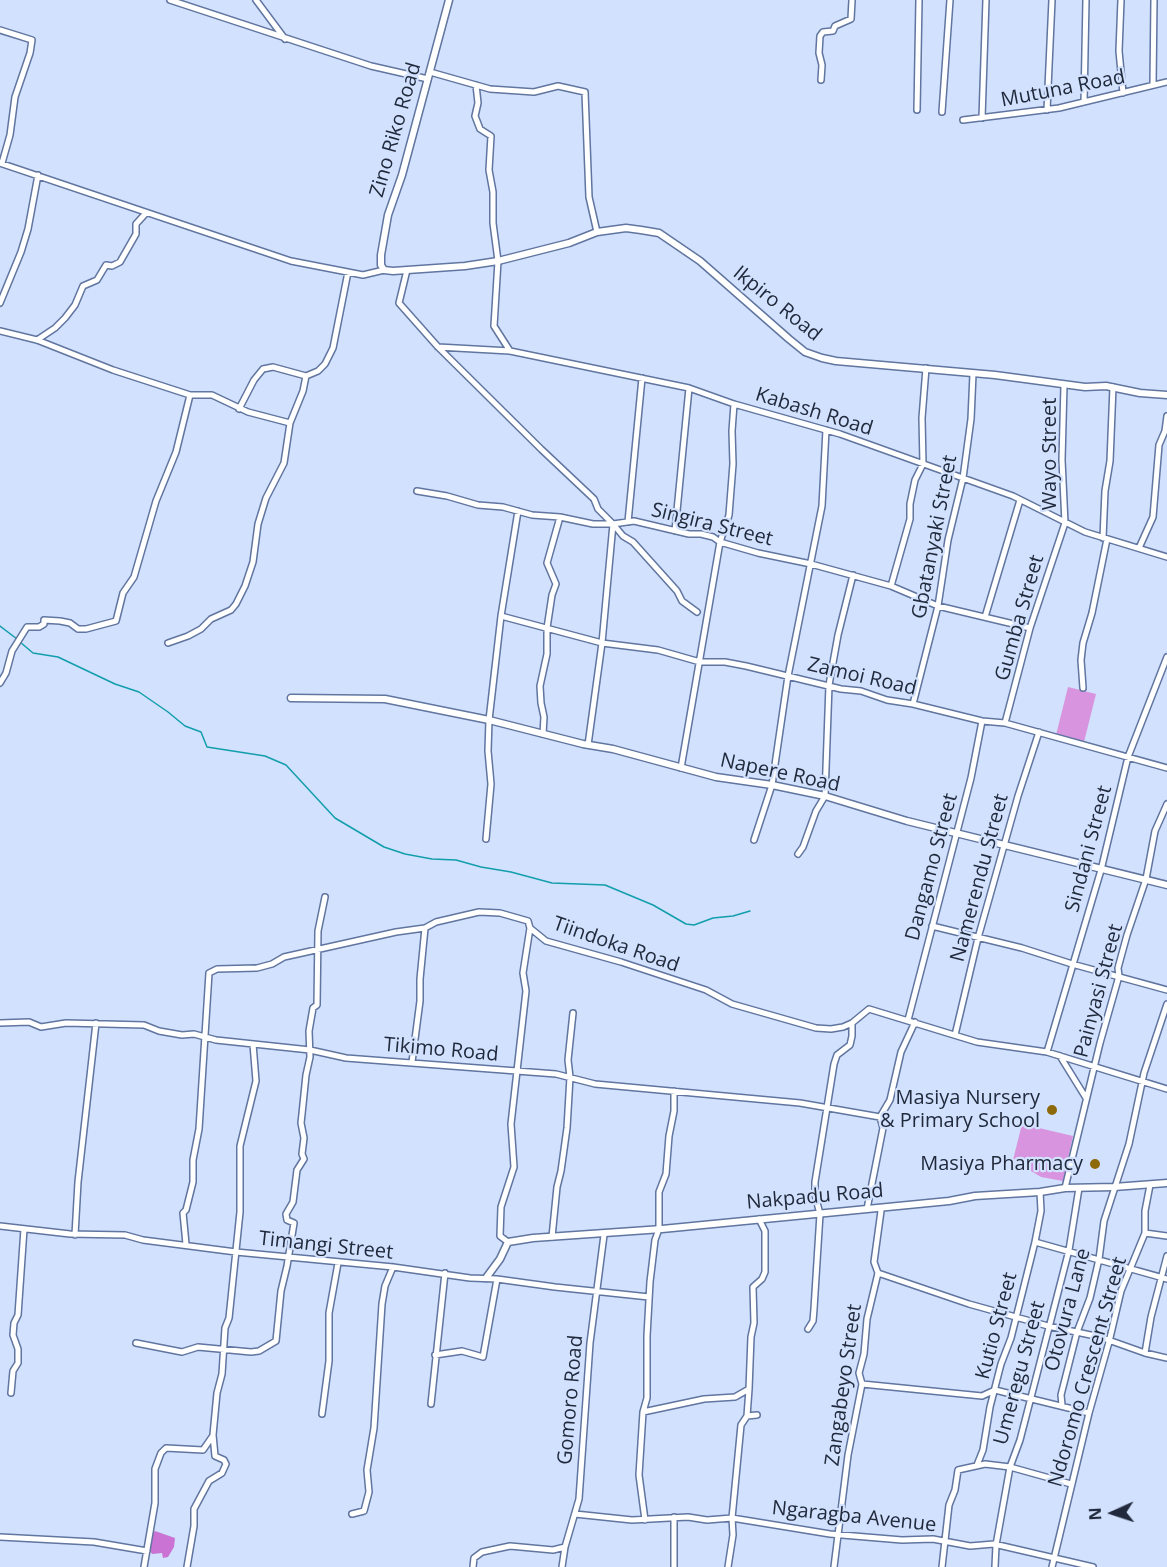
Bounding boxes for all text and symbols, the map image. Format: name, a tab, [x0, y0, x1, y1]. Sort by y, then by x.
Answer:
street label: Zino Riko Road	[365, 60, 427, 200]
street label: Mutuna Road	[999, 65, 1127, 113]
street label: Ikpiro Road	[728, 261, 826, 347]
street label: Kabash Road	[752, 383, 876, 441]
street label: Wayo Street	[1038, 398, 1062, 510]
street label: Gbatanyaki Street	[907, 453, 963, 621]
street label: Singira Street	[649, 498, 775, 552]
street label: Gumba Street	[991, 552, 1049, 684]
street label: Zamoi Road	[805, 653, 919, 701]
street label: Napere Road	[718, 749, 842, 797]
street label: Sindani Street	[1061, 783, 1117, 915]
street label: Dangamo Street	[901, 791, 963, 943]
street label: Namerendu Street	[946, 791, 1014, 965]
street label: Tiindoka Road	[550, 912, 682, 978]
street label: Painyasi Street	[1070, 922, 1128, 1060]
street label: Tikimo Road	[383, 1033, 499, 1067]
place label: Masiya Nursery & Primary School	[880, 1086, 1040, 1133]
marker: Masiya Nursery & Primary School	[1045, 1103, 1059, 1117]
place label: Masiya Pharmacy	[920, 1152, 1083, 1176]
marker: Masiya Pharmacy	[1088, 1157, 1102, 1171]
street label: Nakpadu Road	[745, 1179, 885, 1215]
street label: Timangi Street	[258, 1227, 394, 1265]
street label: Otovura Lane	[1040, 1246, 1096, 1374]
street label: Ndoromo Crescent Street	[1044, 1254, 1132, 1490]
street label: Kutio Street	[971, 1270, 1023, 1382]
street label: Umeregu Street	[989, 1298, 1051, 1448]
street label: Zangabeyo Street	[821, 1302, 867, 1468]
street label: Gomoro Road	[553, 1334, 589, 1466]
north arrow	[1083, 1483, 1143, 1543]
street label: Ngaragba Avenue	[771, 1496, 937, 1538]
text: N	[1084, 1507, 1106, 1521]

